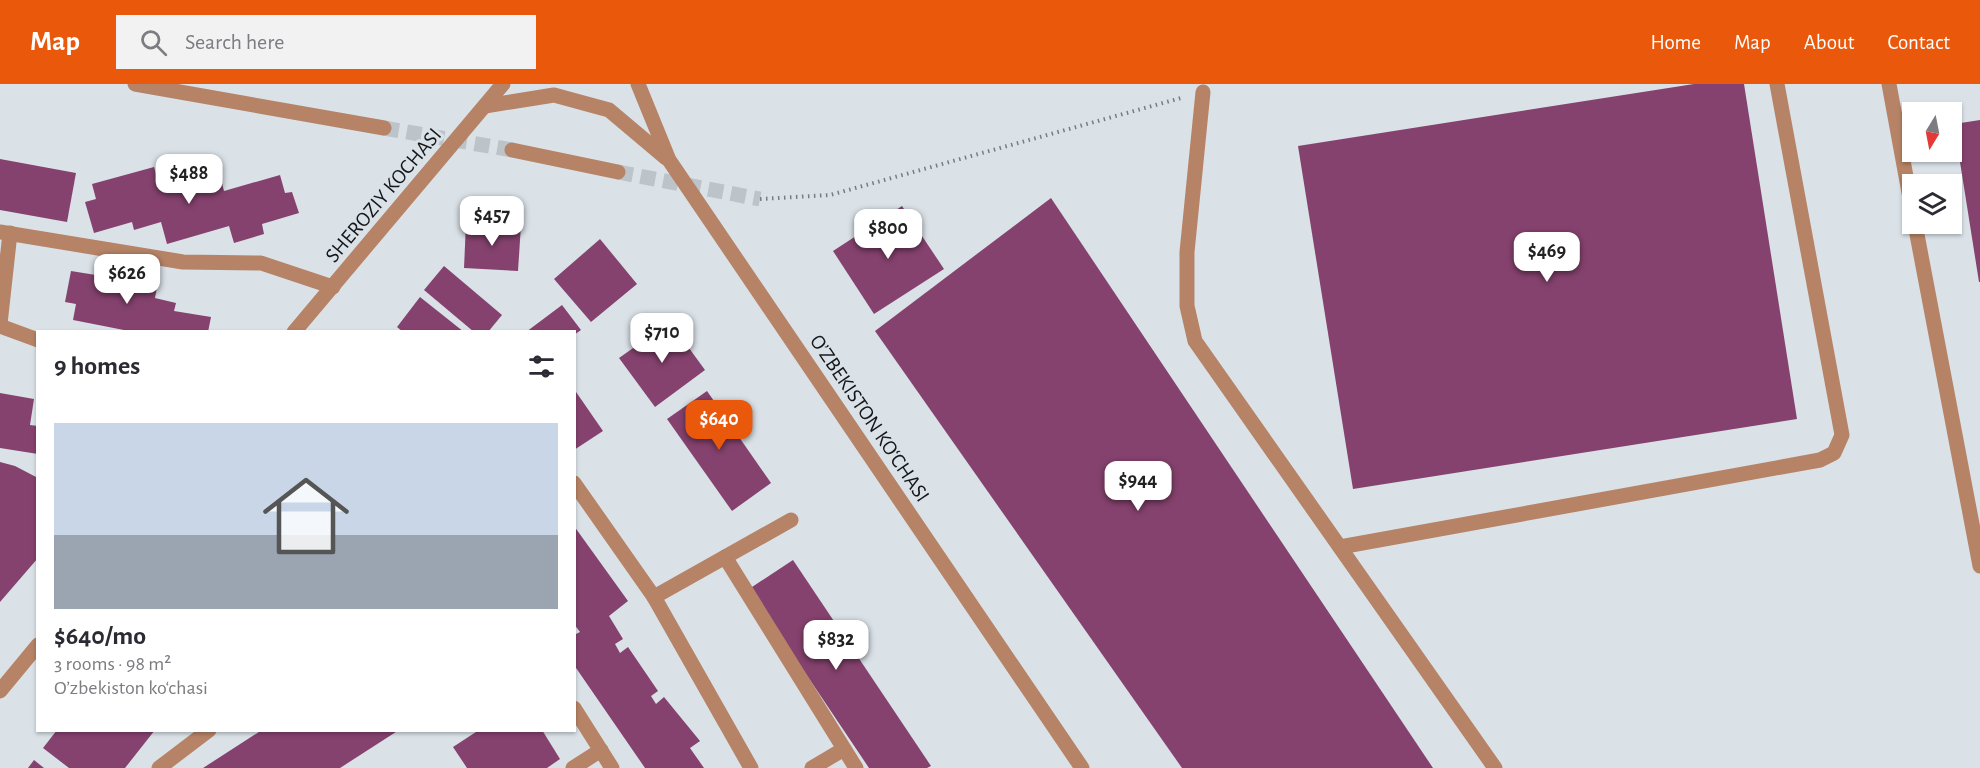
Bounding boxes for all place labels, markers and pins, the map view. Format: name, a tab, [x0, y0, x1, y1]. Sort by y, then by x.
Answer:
pin: $488	[153, 154, 225, 205]
pin: $457	[456, 196, 528, 247]
pin: $800	[852, 209, 924, 260]
pin: $469	[1511, 232, 1583, 283]
pin: $626	[91, 254, 163, 305]
pin: $710	[626, 313, 698, 364]
pin: $640	[683, 400, 755, 451]
pin: $944	[1102, 461, 1174, 512]
pin: $832	[800, 620, 872, 671]

